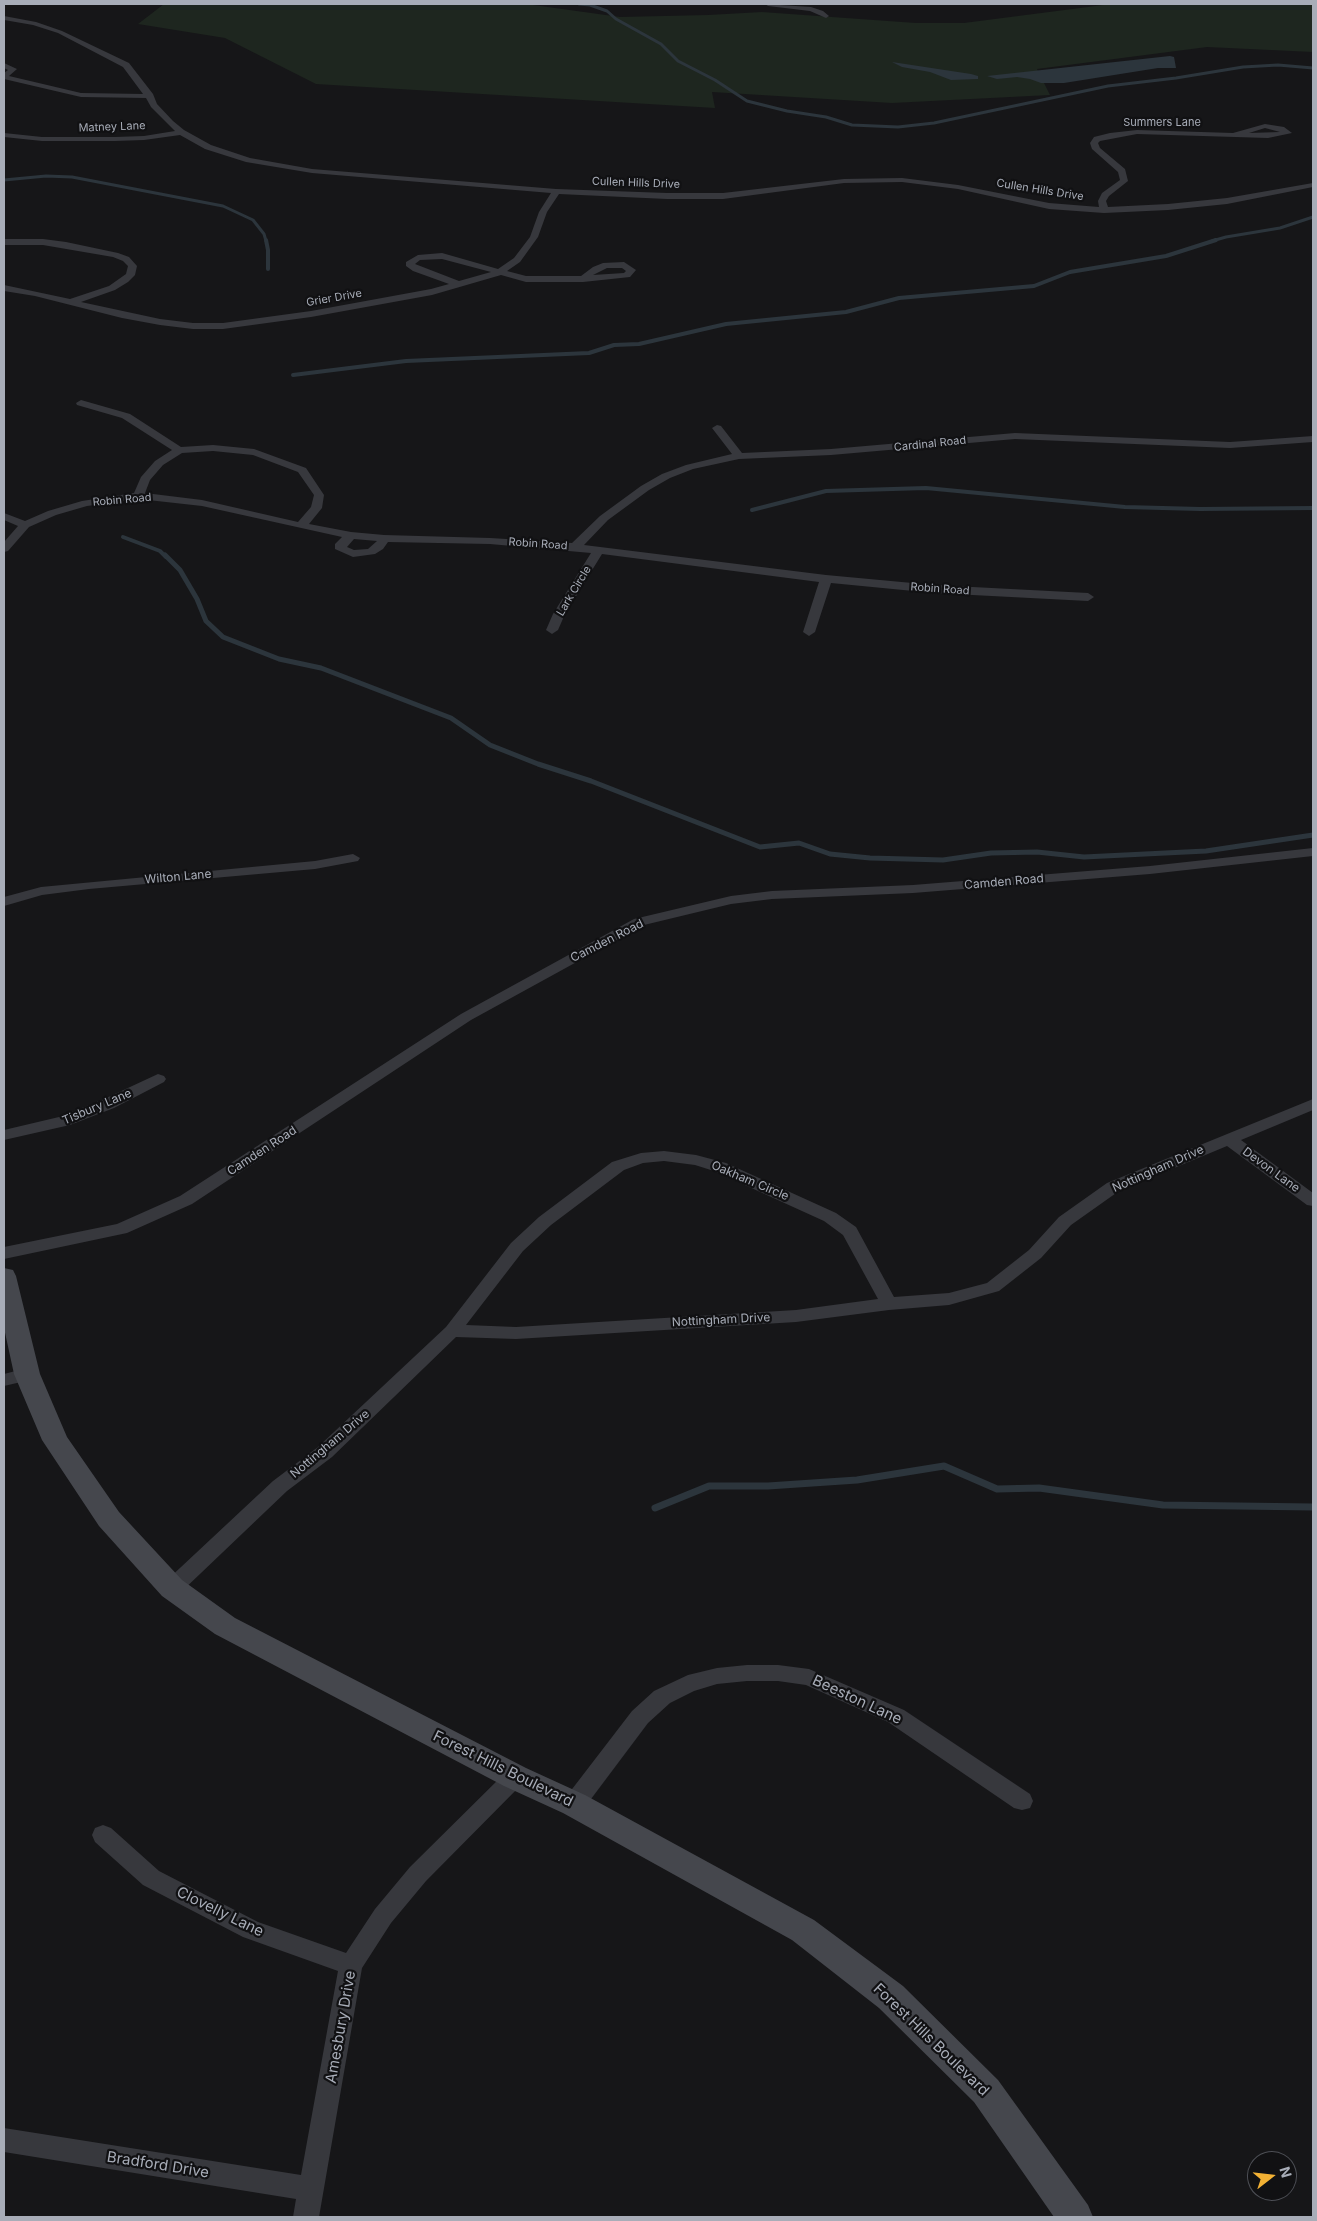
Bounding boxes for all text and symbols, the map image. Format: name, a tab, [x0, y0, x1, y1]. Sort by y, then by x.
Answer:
street label: Summers Lane	[1123, 116, 1201, 130]
street label: Matney Lane	[78, 119, 146, 135]
street label: Cullen Hills Drive	[592, 175, 680, 191]
street label: Cullen Hills Drive	[995, 177, 1085, 203]
street label: Grier Drive	[305, 287, 363, 309]
street label: Cardinal Road	[893, 434, 967, 454]
street label: Robin Road	[92, 491, 152, 509]
street label: Robin Road	[508, 535, 568, 553]
street label: Lark Circle	[554, 564, 594, 618]
street label: Robin Road	[910, 580, 970, 598]
street label: Wilton Lane	[144, 867, 212, 887]
street label: Camden Road	[964, 871, 1044, 893]
street label: Camden Road	[568, 916, 646, 966]
street label: Tisbury Lane	[60, 1086, 134, 1128]
street label: Camden Road	[225, 1123, 299, 1179]
street label: Nottingham Drive	[1110, 1142, 1206, 1196]
street label: Devon Lane	[1240, 1144, 1302, 1196]
street label: Oakham Circle	[709, 1158, 791, 1204]
street label: Nottingham Drive	[671, 1310, 771, 1330]
street label: Nottingham Drive	[288, 1407, 372, 1481]
street label: Beeston Lane	[809, 1671, 905, 1729]
street label: Forest Hills Boulevard	[430, 1727, 576, 1811]
street label: Clovelly Lane	[174, 1883, 266, 1941]
street label: Amesbury Drive	[322, 1969, 360, 2085]
street label: Forest Hills Boulevard	[869, 1980, 993, 2100]
street label: Bradford Drive	[106, 2148, 210, 2182]
north arrow	[1247, 2151, 1297, 2201]
text: N	[1276, 2165, 1296, 2179]

